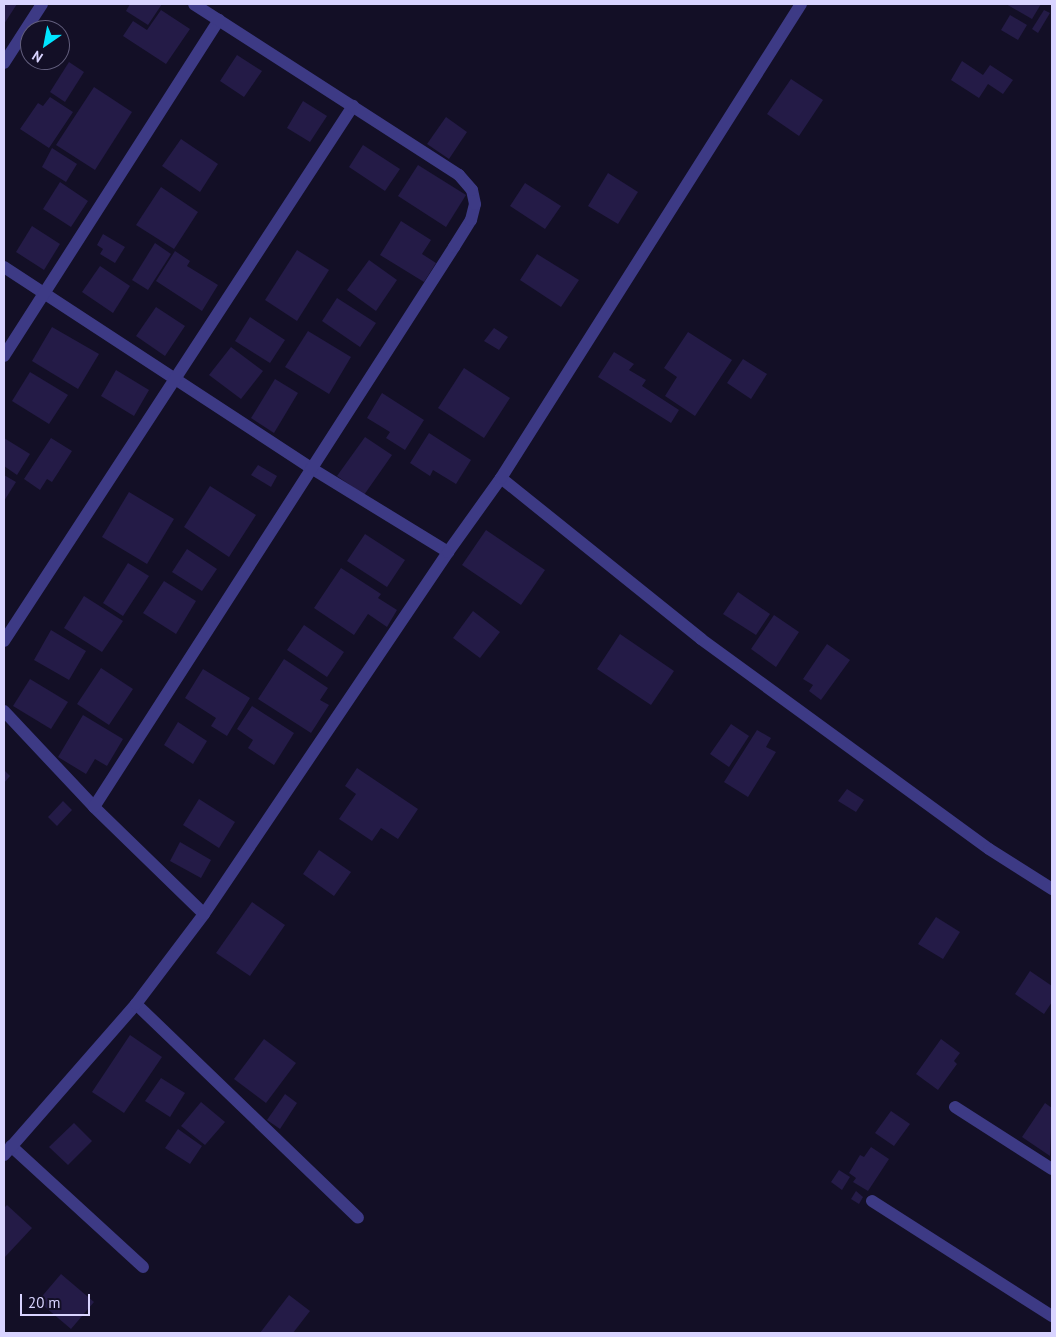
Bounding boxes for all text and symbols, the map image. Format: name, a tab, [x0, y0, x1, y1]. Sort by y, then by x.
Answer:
north arrow	[20, 20, 70, 70]
text: N	[29, 47, 46, 67]
scale bar	[22, 1284, 92, 1316]
text: 20 m	[28, 1293, 61, 1312]

